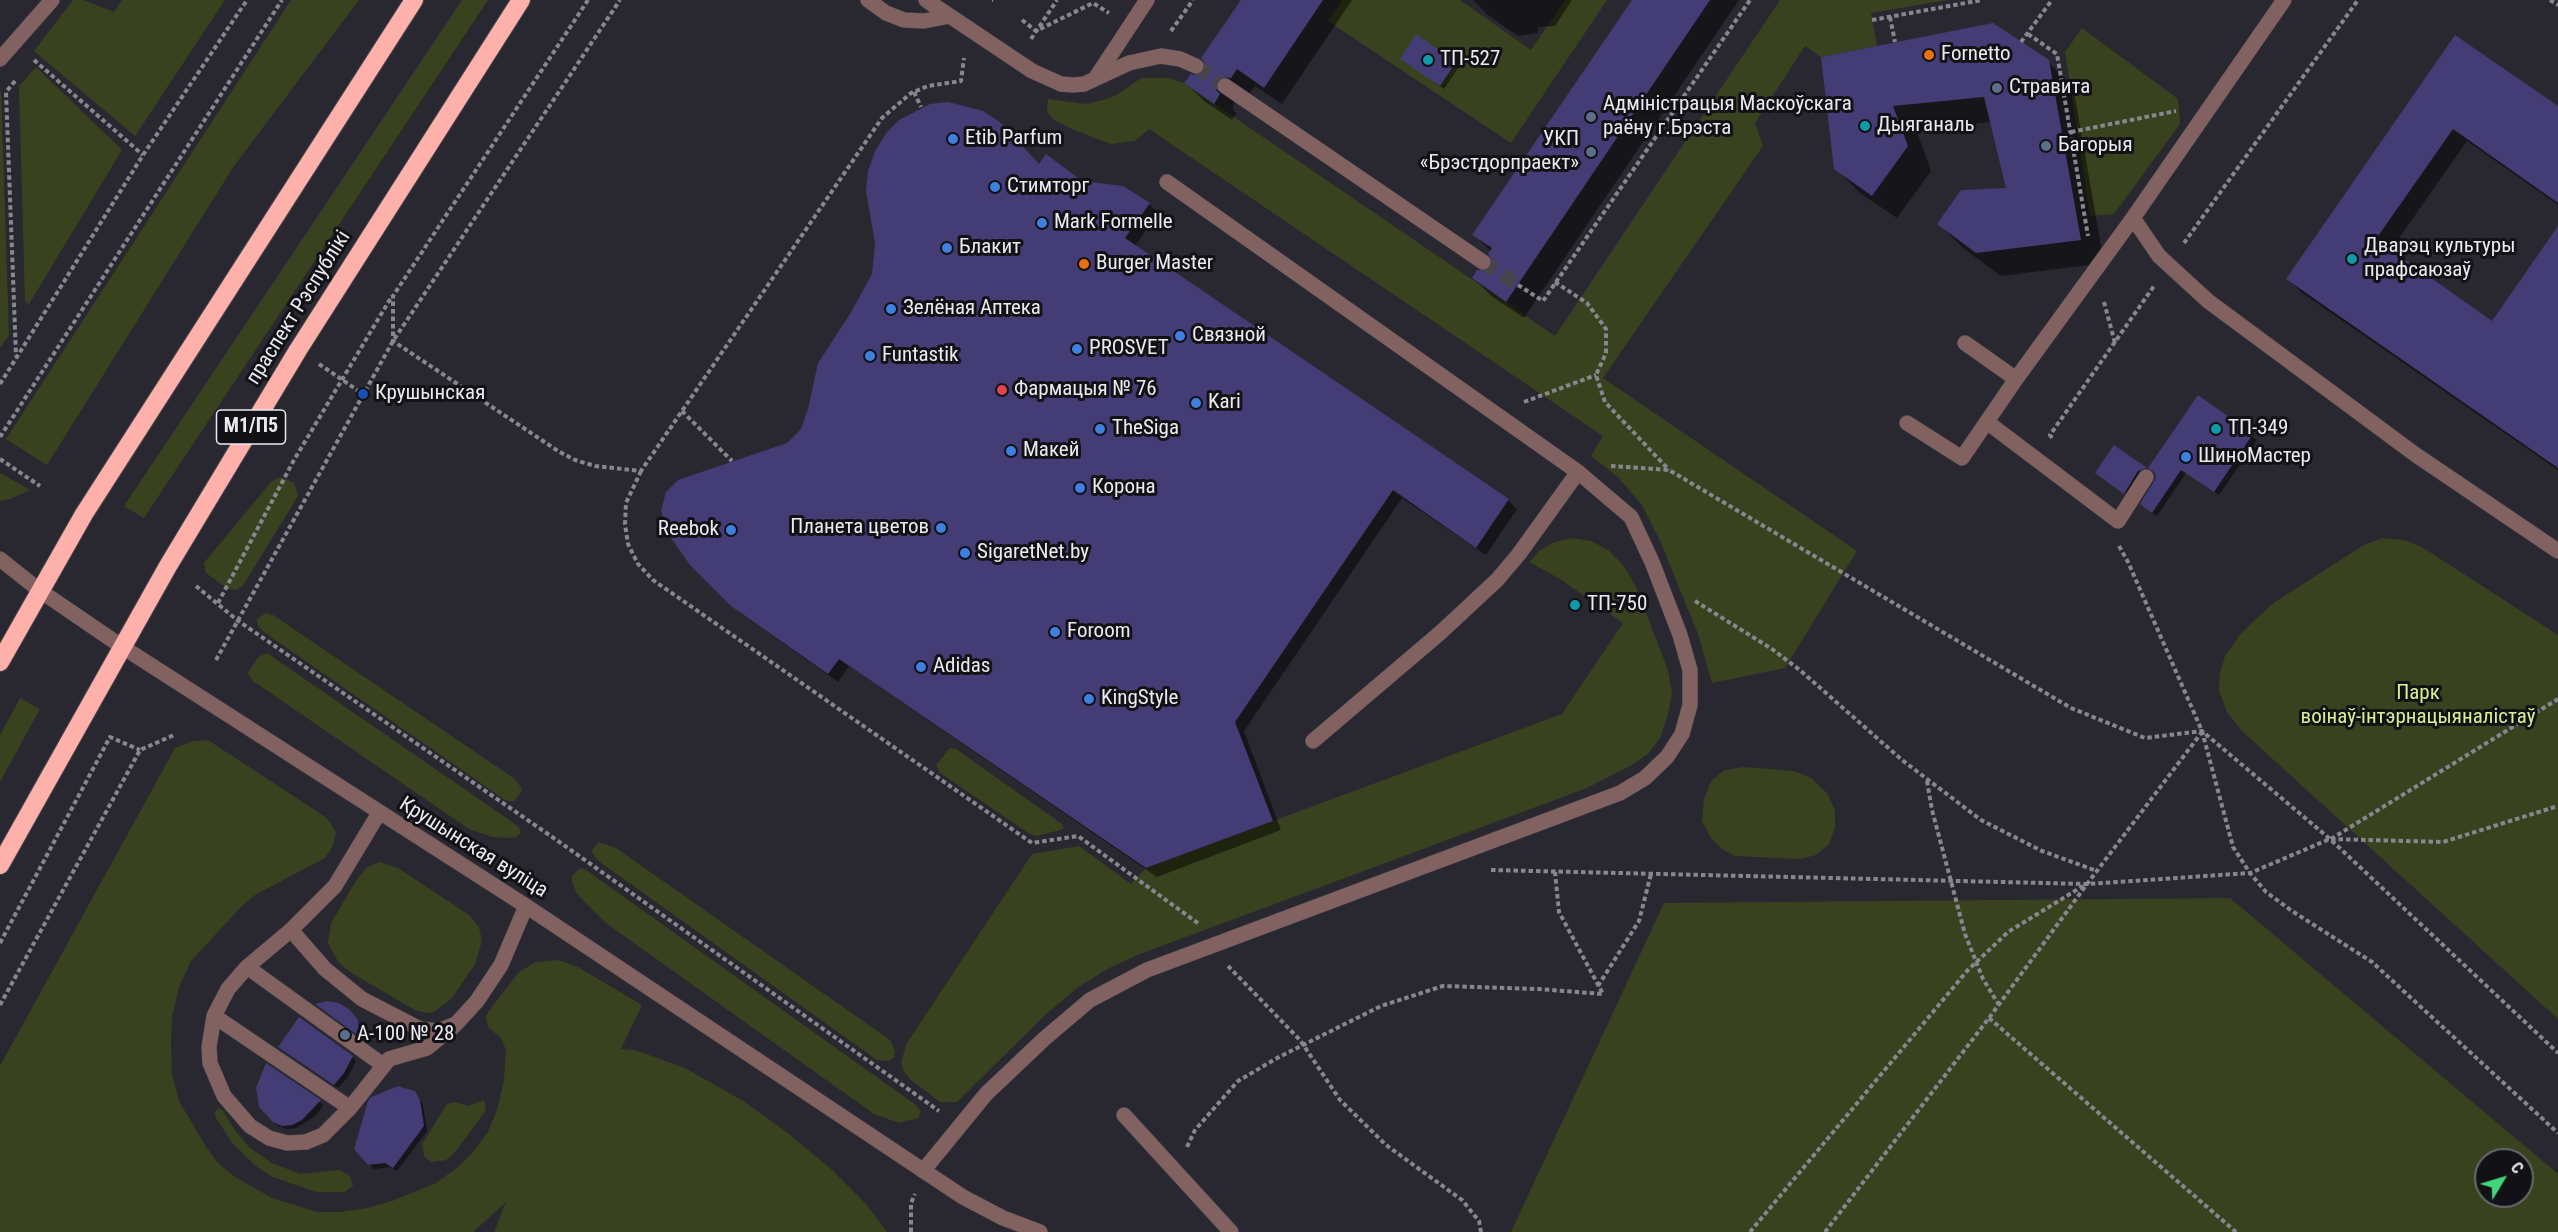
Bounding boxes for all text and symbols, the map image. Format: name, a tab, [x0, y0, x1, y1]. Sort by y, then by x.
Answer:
place label: Fornetto	[1941, 42, 2011, 68]
place label: ТП-527	[1440, 47, 1500, 73]
marker: Fornetto	[1922, 48, 1936, 62]
marker: ТП-527	[1421, 53, 1435, 67]
place label: Стравита	[2009, 75, 2090, 101]
marker: Стравита	[1990, 81, 2004, 95]
place label: Адміністрацыя Маскоўскага раёну г.Брэста	[1603, 92, 1852, 142]
marker: Адміністрацыя Маскоўскага раёну г.Брэста	[1584, 110, 1598, 124]
place label: Дыяганаль	[1877, 113, 1975, 139]
marker: Дыяганаль	[1858, 119, 1872, 133]
place label: Etib Parfum	[965, 126, 1062, 152]
place label: УКП «Брэстдорпраект»	[1420, 127, 1579, 177]
marker: Etib Parfum	[946, 132, 960, 146]
place label: Багорыя	[2058, 133, 2133, 159]
marker: Багорыя	[2039, 139, 2053, 153]
marker: УКП «Брэстдорпраект»	[1584, 145, 1598, 159]
place label: Стимторг	[1007, 174, 1089, 200]
marker: Стимторг	[988, 180, 1002, 194]
place label: Mark Formelle	[1054, 210, 1173, 236]
marker: Mark Formelle	[1035, 216, 1049, 230]
street label: праспект Рэспублікі	[242, 226, 356, 390]
place label: Дварэц культуры прафсаюзаў	[2364, 234, 2515, 284]
place label: Блакит	[959, 235, 1021, 261]
marker: Блакит	[940, 241, 954, 255]
place label: Burger Master	[1096, 251, 1213, 277]
marker: Дварэц культуры прафсаюзаў	[2345, 252, 2359, 266]
marker: Burger Master	[1077, 257, 1091, 271]
place label: Зелёная Аптека	[903, 296, 1041, 322]
marker: Зелёная Аптека	[884, 302, 898, 316]
place label: Связной	[1192, 323, 1266, 349]
marker: Связной	[1173, 329, 1187, 343]
place label: PROSVET	[1089, 336, 1169, 362]
marker: PROSVET	[1070, 342, 1084, 356]
place label: Funtastik	[882, 343, 959, 369]
marker: Funtastik	[863, 349, 877, 363]
place label: Фармацыя № 76	[1014, 377, 1157, 403]
place label: Крушынская	[375, 381, 485, 407]
marker: Фармацыя № 76	[995, 383, 1009, 397]
marker: Крушынская	[356, 387, 370, 401]
place label: Kari	[1208, 390, 1241, 416]
marker: Kari	[1189, 396, 1203, 410]
road number: М1/П5	[216, 410, 286, 444]
place label: TheSiga	[1112, 416, 1179, 442]
place label: ТП-349	[2228, 416, 2288, 442]
marker: TheSiga	[1093, 422, 1107, 436]
marker: ТП-349	[2209, 422, 2223, 436]
place label: Макей	[1023, 438, 1079, 464]
marker: Макей	[1004, 444, 1018, 458]
place label: ШиноМастер	[2198, 444, 2311, 470]
marker: ШиноМастер	[2179, 450, 2193, 464]
place label: Корона	[1092, 475, 1156, 501]
marker: Корона	[1073, 481, 1087, 495]
place label: Планета цветов	[790, 515, 929, 541]
place label: Reebok	[658, 517, 719, 543]
marker: Планета цветов	[934, 521, 948, 535]
marker: Reebok	[724, 523, 738, 537]
place label: SigaretNet.by	[977, 540, 1089, 566]
marker: SigaretNet.by	[958, 546, 972, 560]
place label: ТП-750	[1587, 592, 1647, 618]
marker: ТП-750	[1568, 598, 1582, 612]
place label: Foroom	[1067, 619, 1131, 645]
marker: Foroom	[1048, 625, 1062, 639]
place label: Adidas	[933, 654, 990, 680]
marker: Adidas	[914, 660, 928, 674]
park label: Парк воінаў-інтэрнацыяналістаў	[2301, 681, 2535, 731]
place label: KingStyle	[1101, 686, 1178, 712]
marker: KingStyle	[1082, 692, 1096, 706]
street label: Крушынская вуліца	[394, 792, 552, 904]
place label: А-100 № 28	[357, 1022, 454, 1048]
marker: А-100 № 28	[338, 1028, 352, 1042]
north arrow	[2474, 1148, 2534, 1208]
text: С	[2507, 1158, 2527, 1177]

